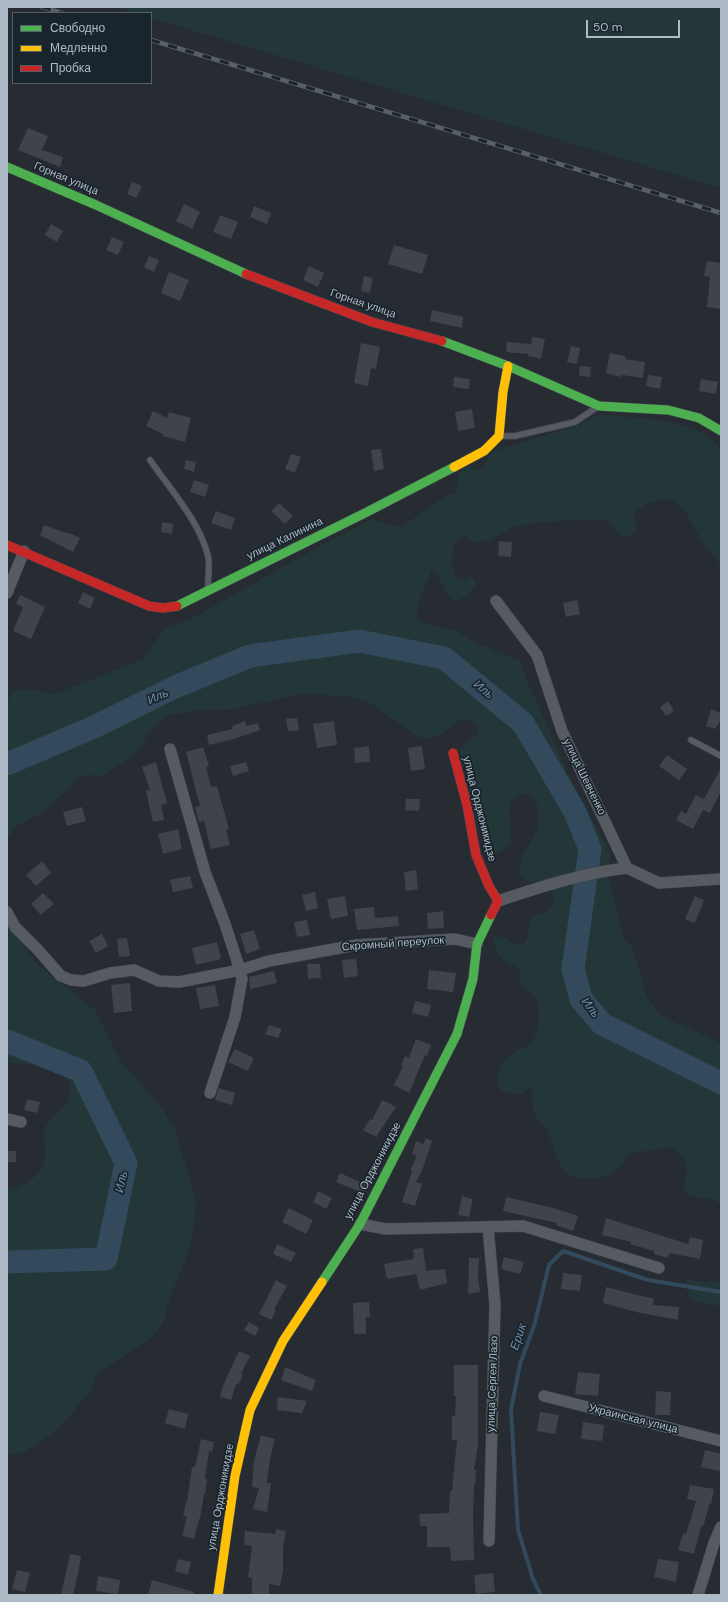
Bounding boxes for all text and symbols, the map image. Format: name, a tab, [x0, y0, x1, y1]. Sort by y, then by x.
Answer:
legend	[12, 12, 152, 84]
scale bar	[588, 12, 682, 38]
text: 50 m	[593, 19, 622, 35]
text: Свободно	[50, 20, 105, 36]
text: Медленно	[50, 40, 107, 56]
text: Пробка	[50, 60, 91, 76]
street label: Горная улица	[32, 159, 100, 199]
street label: Горная улица	[328, 287, 398, 321]
street label: улица Калинина	[245, 515, 325, 563]
water label: Иль	[470, 678, 496, 702]
water label: Иль	[145, 686, 171, 708]
street label: улица Шевченко	[560, 736, 608, 818]
street label: улица Орджоникидзе	[460, 755, 498, 863]
street label: Скромный переулок	[341, 934, 445, 954]
water label: Иль	[578, 995, 602, 1021]
street label: улица Орджоникидзе	[342, 1120, 404, 1222]
water label: Иль	[113, 1170, 131, 1194]
water label: Ерик	[508, 1322, 530, 1352]
street label: улица Сергея Лазо	[485, 1336, 501, 1432]
street label: Украинская улица	[587, 1402, 679, 1436]
street label: улица Орджоникидзе	[205, 1443, 237, 1551]

